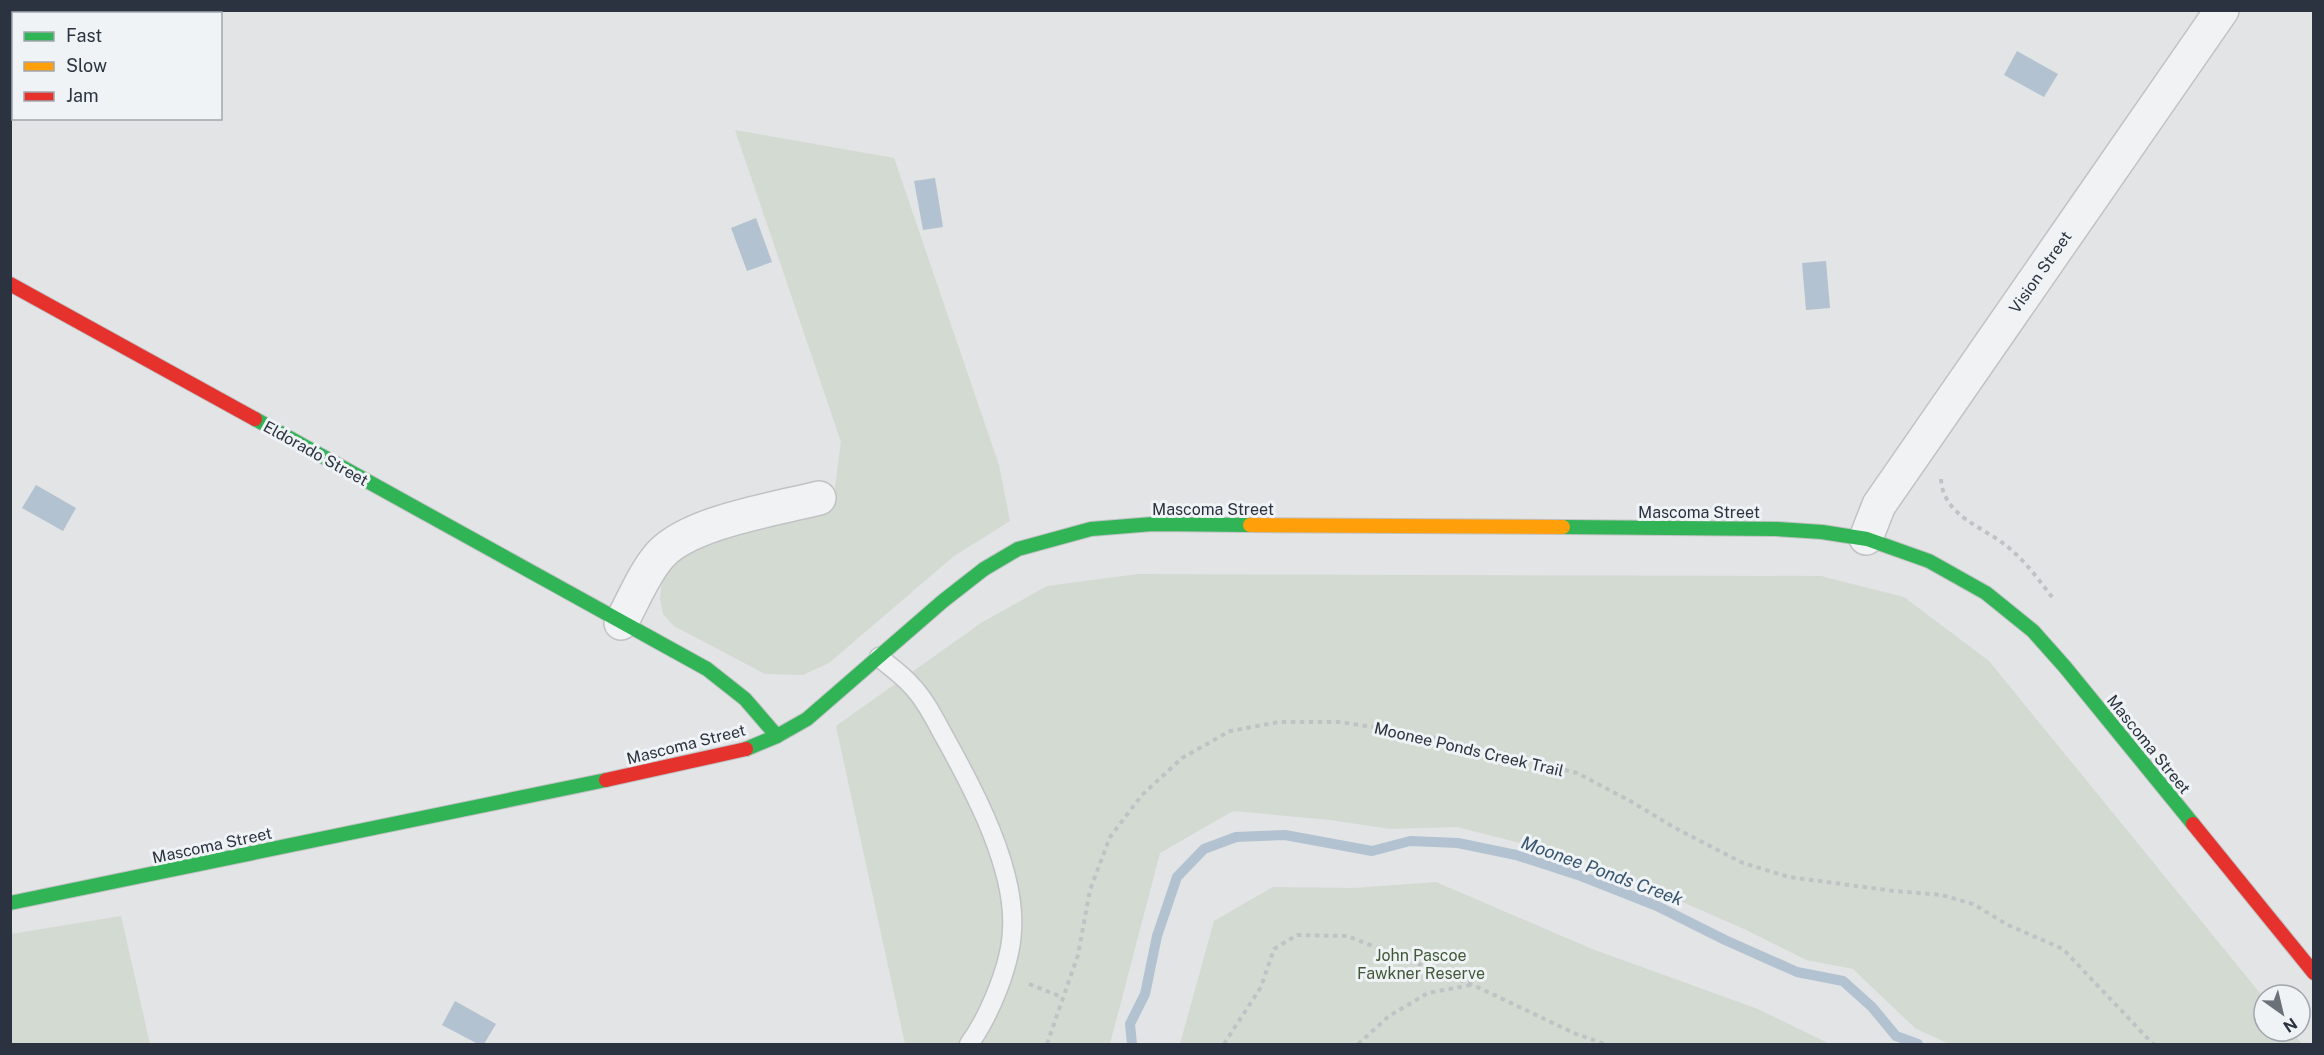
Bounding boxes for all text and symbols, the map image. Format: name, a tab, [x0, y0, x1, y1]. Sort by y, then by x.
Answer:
legend	[12, 12, 222, 120]
text: Fast	[66, 25, 102, 46]
text: Slow	[66, 55, 107, 76]
text: Jam	[66, 85, 99, 106]
street label: Vision Street	[2005, 228, 2076, 317]
street label: Eldorado Street	[260, 417, 371, 490]
street label: Mascoma Street	[1152, 500, 1274, 519]
street label: Mascoma Street	[1638, 503, 1760, 522]
street label: Mascoma Street	[2103, 691, 2194, 798]
street label: Moonee Ponds Creek Trail	[1372, 718, 1566, 781]
street label: Mascoma Street	[625, 721, 748, 768]
street label: Mascoma Street	[150, 824, 274, 867]
water label: Moonee Ponds Creek	[1518, 831, 1686, 910]
park label: John Pascoe Fawkner Reserve	[1357, 946, 1485, 983]
north arrow	[2252, 983, 2312, 1043]
text: N	[2280, 1014, 2301, 1036]

